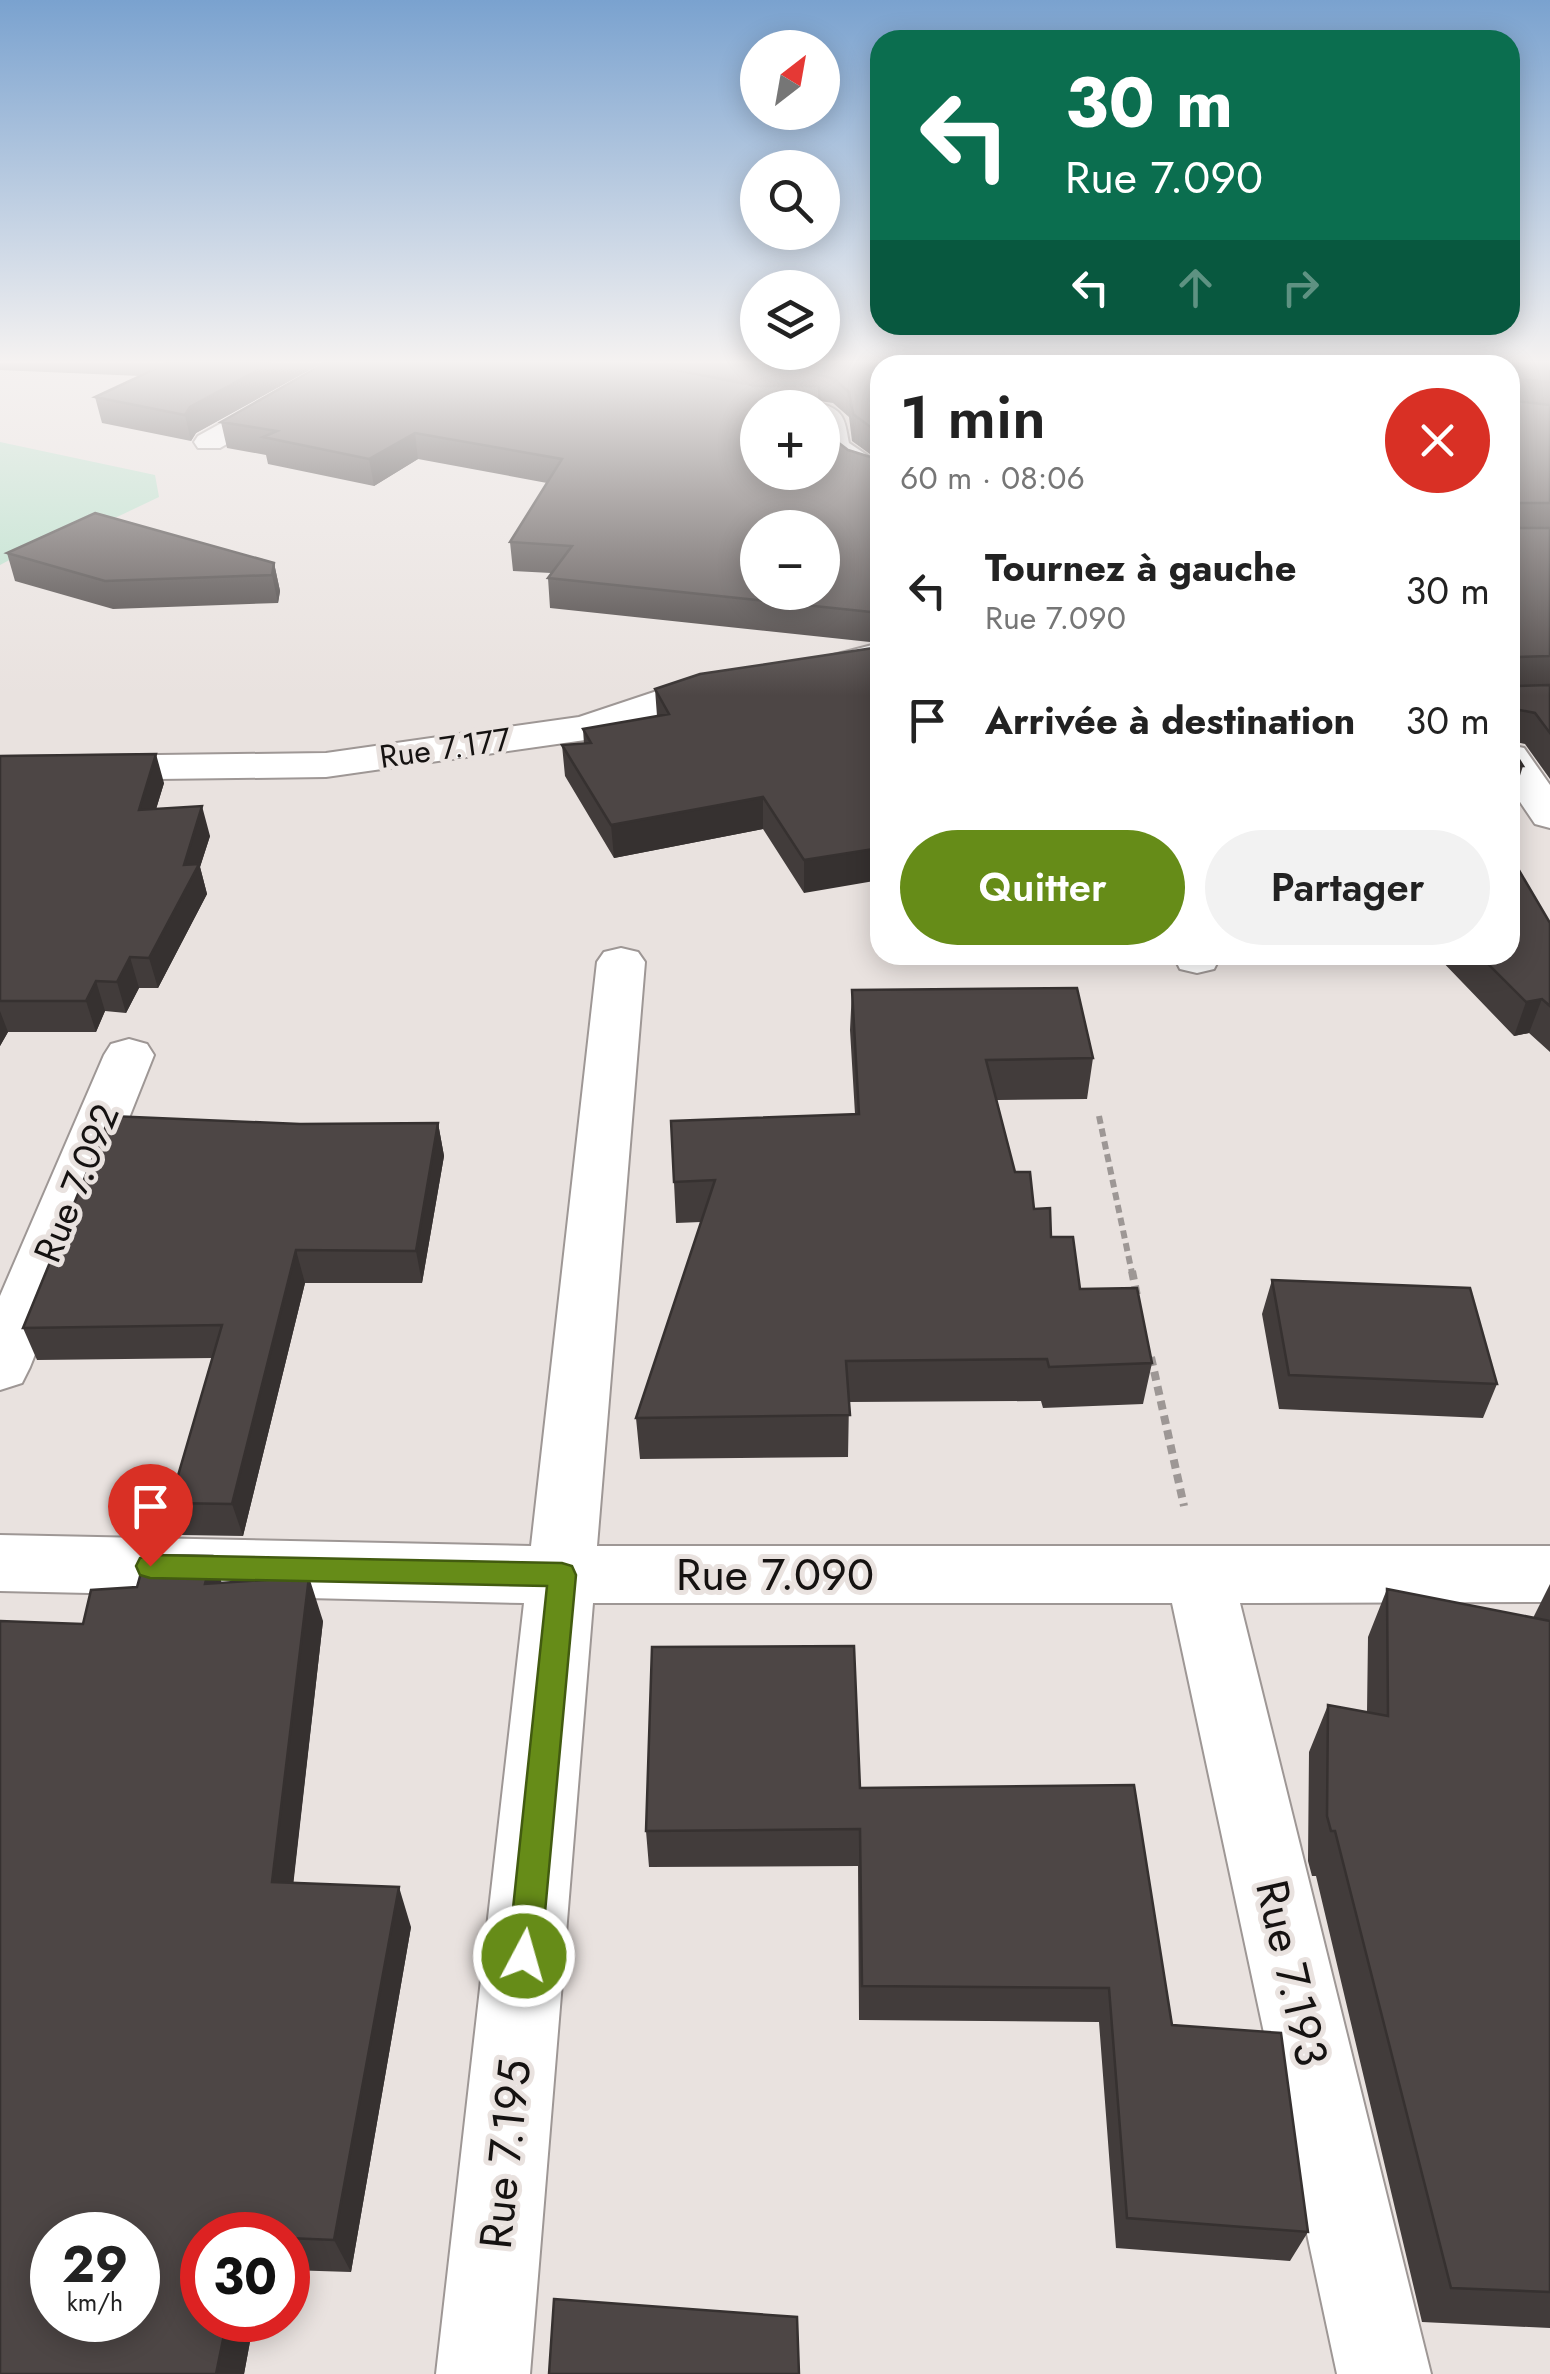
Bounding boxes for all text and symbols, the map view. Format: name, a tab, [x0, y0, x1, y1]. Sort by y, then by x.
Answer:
north arrow	[740, 30, 840, 130]
map controls	[740, 30, 840, 610]
text: 30 m	[1065, 52, 1233, 153]
icon: left	[900, 70, 1030, 200]
text: Rue 7.090	[1065, 145, 1263, 210]
button: search	[740, 150, 840, 250]
icon: left	[1063, 260, 1118, 315]
icon: ahead	[1168, 260, 1223, 315]
icon: right	[1273, 260, 1328, 315]
button: layers	[740, 270, 840, 370]
text: 1 min	[900, 374, 1046, 461]
button: close	[1385, 388, 1490, 493]
button: +	[740, 390, 840, 490]
text: 60 m · 08:06	[900, 455, 1085, 501]
button: −	[740, 510, 840, 610]
text: Tournez à gauche	[985, 540, 1296, 595]
icon: left	[900, 563, 955, 618]
text: 30 m	[1405, 563, 1490, 618]
text: Rue 7.090	[985, 595, 1126, 641]
icon: arrive	[900, 693, 955, 748]
text: Arrivée à destination	[985, 693, 1355, 748]
text: 30 m	[1405, 693, 1490, 748]
street label: Rue 7.177	[376, 716, 514, 780]
button: Quitter	[900, 830, 1185, 945]
button: Partager	[1205, 830, 1490, 945]
street label: Rue 7.092	[19, 1096, 133, 1270]
pin	[108, 1464, 193, 1567]
icon: arrive	[123, 1479, 178, 1534]
street label: Rue 7.090	[676, 1542, 874, 1607]
street label: Rue 7.193	[1239, 1874, 1345, 2072]
position arrow	[472, 1904, 576, 2008]
street label: Rue 7.195	[463, 2056, 547, 2252]
speed limit sign: 30	[180, 2212, 310, 2342]
text: 29	[62, 2228, 128, 2301]
text: km/h	[67, 2284, 123, 2320]

